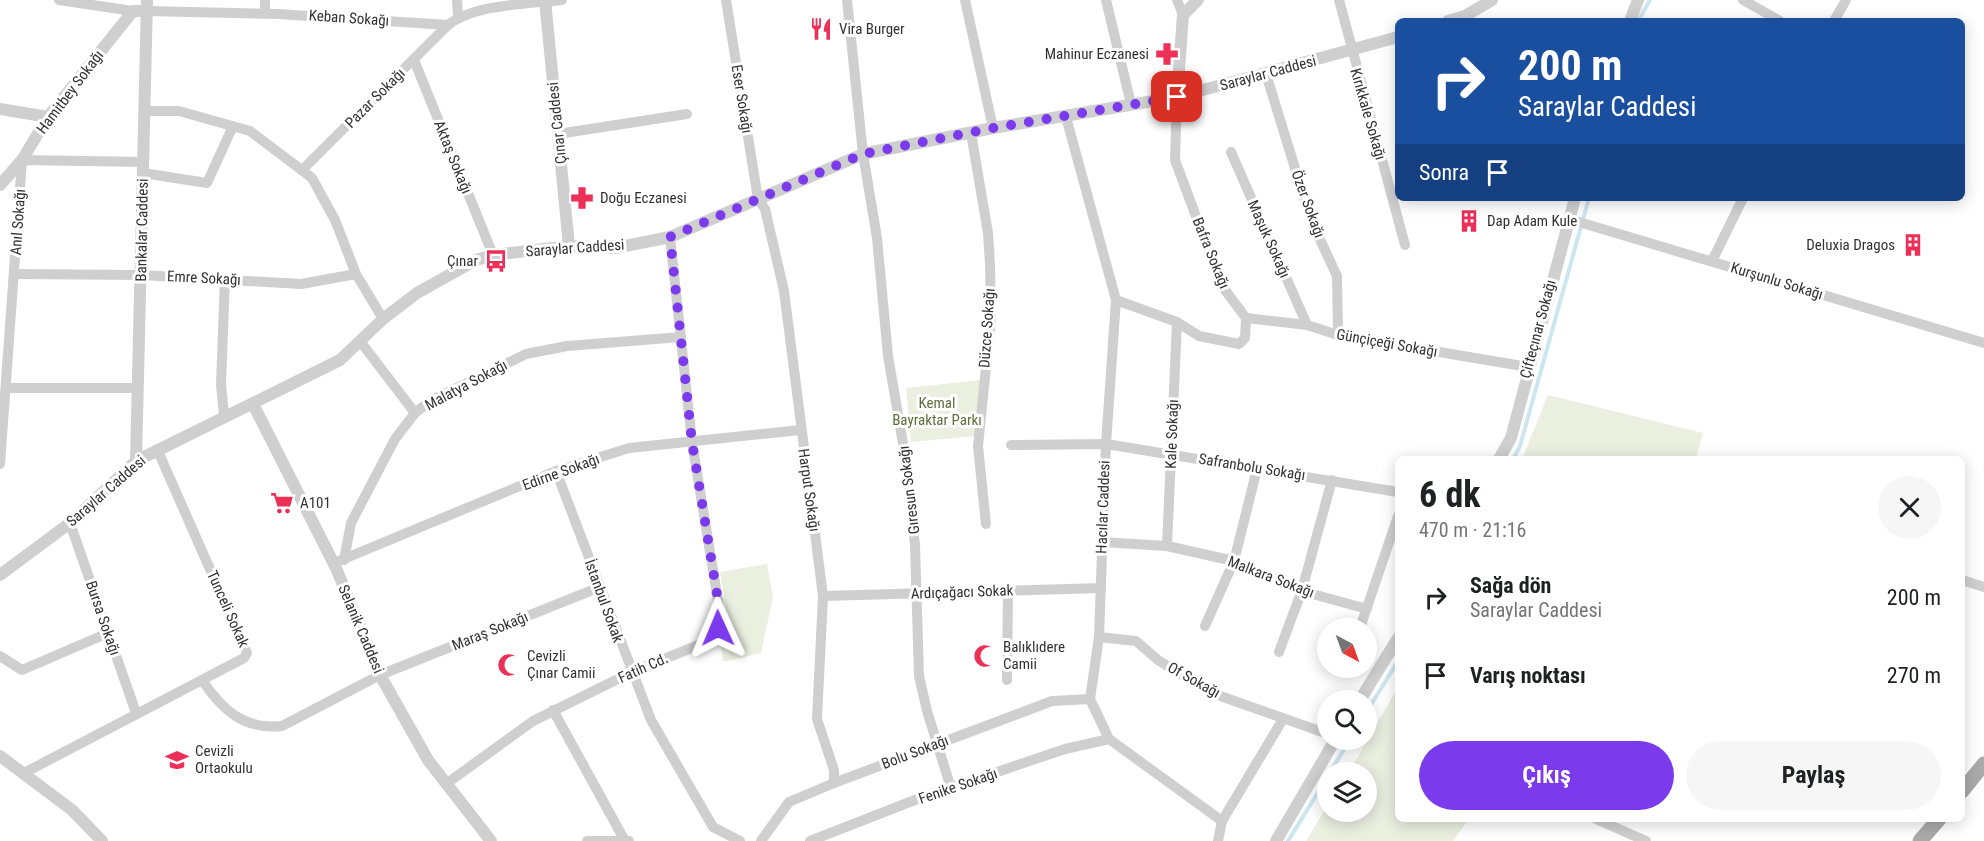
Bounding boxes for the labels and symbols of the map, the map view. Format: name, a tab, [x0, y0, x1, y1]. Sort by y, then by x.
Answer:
street label: Keban Sokağı	[308, 6, 390, 30]
restaurant icon: Vira Burger	[808, 16, 834, 42]
place label: Vira Burger	[839, 20, 905, 38]
pharmacy icon: Mahinur Eczanesi	[1154, 41, 1180, 67]
place label: Mahinur Eczanesi	[1045, 45, 1149, 63]
street label: Hamitbey Sokağı	[33, 47, 107, 137]
street label: Saraylar Caddesi	[1218, 51, 1318, 95]
street label: Eser Sokağı	[728, 63, 756, 135]
street label: Pazar Sokağı	[341, 64, 409, 132]
street label: Kırıkkale Sokağı	[1346, 66, 1390, 162]
pin	[1151, 71, 1202, 122]
street label: Çınar Caddesi	[544, 81, 570, 165]
street label: Aktaş Sokağı	[430, 118, 476, 196]
street label: Özer Sokağı	[1287, 168, 1329, 240]
street label: Bankalar Caddesi	[132, 178, 152, 282]
pharmacy icon: Doğu Eczanesi	[569, 185, 595, 211]
street label: Anıl Sokağı	[7, 188, 29, 256]
place label: Doğu Eczanesi	[600, 189, 687, 207]
street label: Maşuk Sokağı	[1244, 197, 1294, 281]
building icon: Dap Adam Kule	[1456, 208, 1482, 234]
place label: Dap Adam Kule	[1487, 212, 1577, 230]
street label: Bafra Sokağı	[1189, 215, 1233, 291]
building icon: Deluxia Dragos	[1900, 232, 1926, 258]
street label: Saraylar Caddesi	[525, 236, 625, 260]
place label: Deluxia Dragos	[1806, 236, 1895, 254]
bus stop icon: Çınar	[483, 248, 509, 274]
place label: Çınar	[447, 252, 478, 270]
street label: Kurşunlu Sokağı	[1729, 258, 1825, 304]
street label: Emre Sokağı	[167, 267, 241, 289]
street label: Çifteçınar Sokağı	[1516, 278, 1560, 380]
street label: Düzce Sokağı	[975, 288, 999, 368]
street label: Günçiçeği Sokağı	[1335, 325, 1439, 361]
street label: Malatya Sokağı	[422, 356, 510, 414]
park label: Kemal Bayraktar Parkı	[892, 394, 982, 429]
street label: Kale Sokağı	[1162, 399, 1182, 469]
street label: Gıresun Sokağı	[895, 445, 923, 535]
street label: Harput Sokağı	[794, 447, 824, 533]
street label: Edirne Sokağı	[520, 450, 602, 494]
street label: Safranbolu Sokağı	[1197, 450, 1307, 484]
street label: Saraylar Caddesi	[63, 452, 149, 530]
street label: Hacılar Caddesi	[1092, 460, 1114, 554]
supermarket icon: A101	[269, 490, 295, 516]
place label: A101	[300, 494, 331, 512]
street label: Malkara Sokağı	[1225, 552, 1317, 602]
street label: İstanbul Sokak	[581, 557, 627, 645]
street label: Tunceli Sokak	[203, 568, 253, 650]
street label: Bursa Sokağı	[82, 578, 124, 658]
street label: Ardıçağacı Sokak	[910, 581, 1014, 603]
street label: Selanik Caddesi	[334, 582, 388, 676]
position arrow	[686, 596, 750, 660]
street label: Maraş Sokağı	[449, 608, 531, 654]
north arrow	[1317, 618, 1377, 678]
place label: Balıklıdere Camii	[1003, 638, 1065, 673]
mosque icon: Balıklıdere Camii	[972, 643, 998, 669]
place label: Cevizli Çınar Camii	[527, 647, 595, 682]
street label: Fatih Cd.	[615, 649, 671, 687]
mosque icon: Cevizli Çınar Camii	[496, 652, 522, 678]
street label: Of Sokağı	[1165, 658, 1223, 702]
street label: Bolu Sokağı	[879, 731, 951, 773]
place label: Cevizli Ortaokulu	[195, 742, 253, 777]
school or university icon: Cevizli Ortaokulu	[164, 747, 190, 773]
street label: Fenike Sokağı	[916, 764, 1000, 808]

